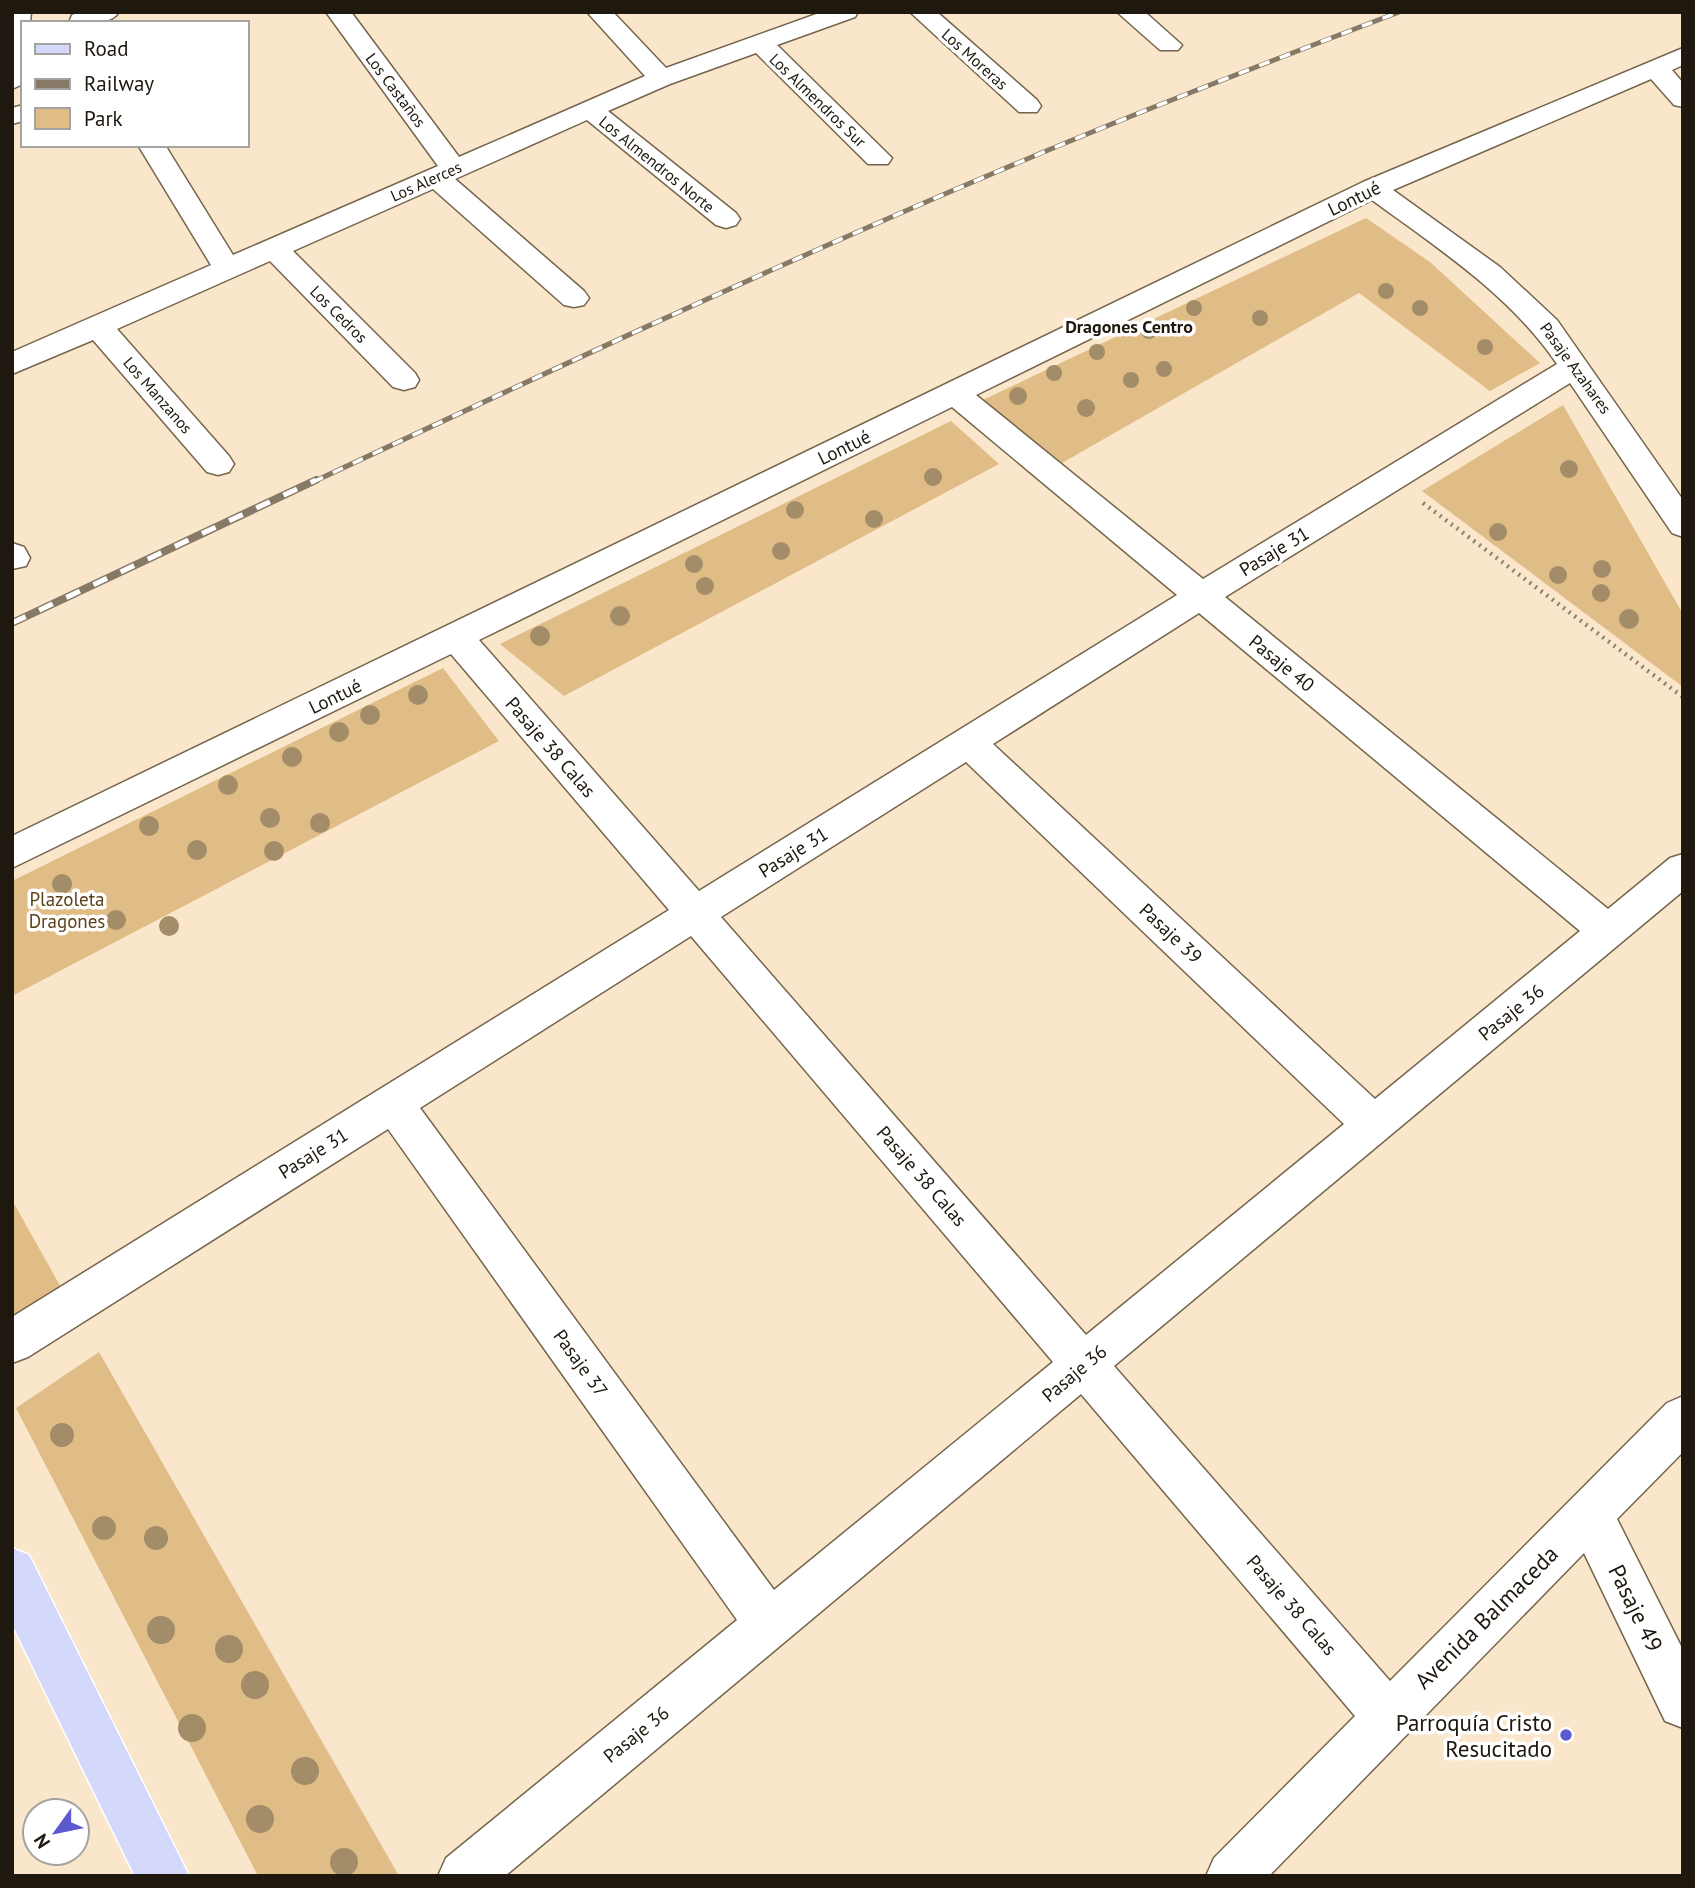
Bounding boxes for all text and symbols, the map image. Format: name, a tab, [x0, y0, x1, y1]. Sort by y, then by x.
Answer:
legend	[21, 21, 248, 147]
street label: Los Moreras	[938, 24, 1012, 94]
text: Road	[84, 35, 128, 62]
street label: Los Castaños	[362, 49, 431, 131]
street label: Los Almendros Sur	[766, 49, 871, 152]
text: Railway	[84, 70, 154, 97]
text: Park	[84, 105, 123, 132]
street label: Los Almendros Norte	[595, 111, 719, 217]
street label: Los Alerces	[387, 156, 465, 206]
street label: Lontué	[1324, 175, 1384, 221]
street label: Los Cedros	[306, 281, 372, 347]
district label: Dragones Centro	[1065, 315, 1193, 338]
street label: Pasaje Azahares	[1536, 318, 1616, 418]
street label: Los Manzanos	[119, 352, 197, 438]
street label: Lontué	[814, 424, 874, 470]
street label: Pasaje 31	[1235, 521, 1313, 581]
street label: Pasaje 40	[1244, 629, 1320, 697]
street label: Lontué	[305, 673, 365, 719]
street label: Pasaje 38 Calas	[501, 692, 601, 802]
street label: Pasaje 31	[754, 821, 832, 883]
park label: Plazoleta Dragones	[29, 887, 105, 933]
street label: Pasaje 39	[1135, 898, 1207, 968]
street label: Pasaje 36	[1473, 978, 1549, 1046]
street label: Pasaje 38 Calas	[872, 1121, 972, 1231]
street label: Pasaje 31	[274, 1122, 352, 1184]
street label: Pasaje 37	[549, 1325, 613, 1401]
street label: Pasaje 36	[1037, 1339, 1111, 1407]
street label: Avenida Balmaceda	[1408, 1539, 1564, 1695]
street label: Pasaje 38 Calas	[1242, 1550, 1342, 1660]
street label: Pasaje 49	[1602, 1560, 1670, 1656]
street label: Pasaje 36	[598, 1700, 674, 1768]
place label: Parroquía Cristo Resucitado	[1396, 1708, 1552, 1763]
marker: Parroquía Cristo Resucitado	[1558, 1727, 1574, 1743]
north arrow	[21, 1797, 91, 1867]
text: N	[28, 1829, 55, 1853]

